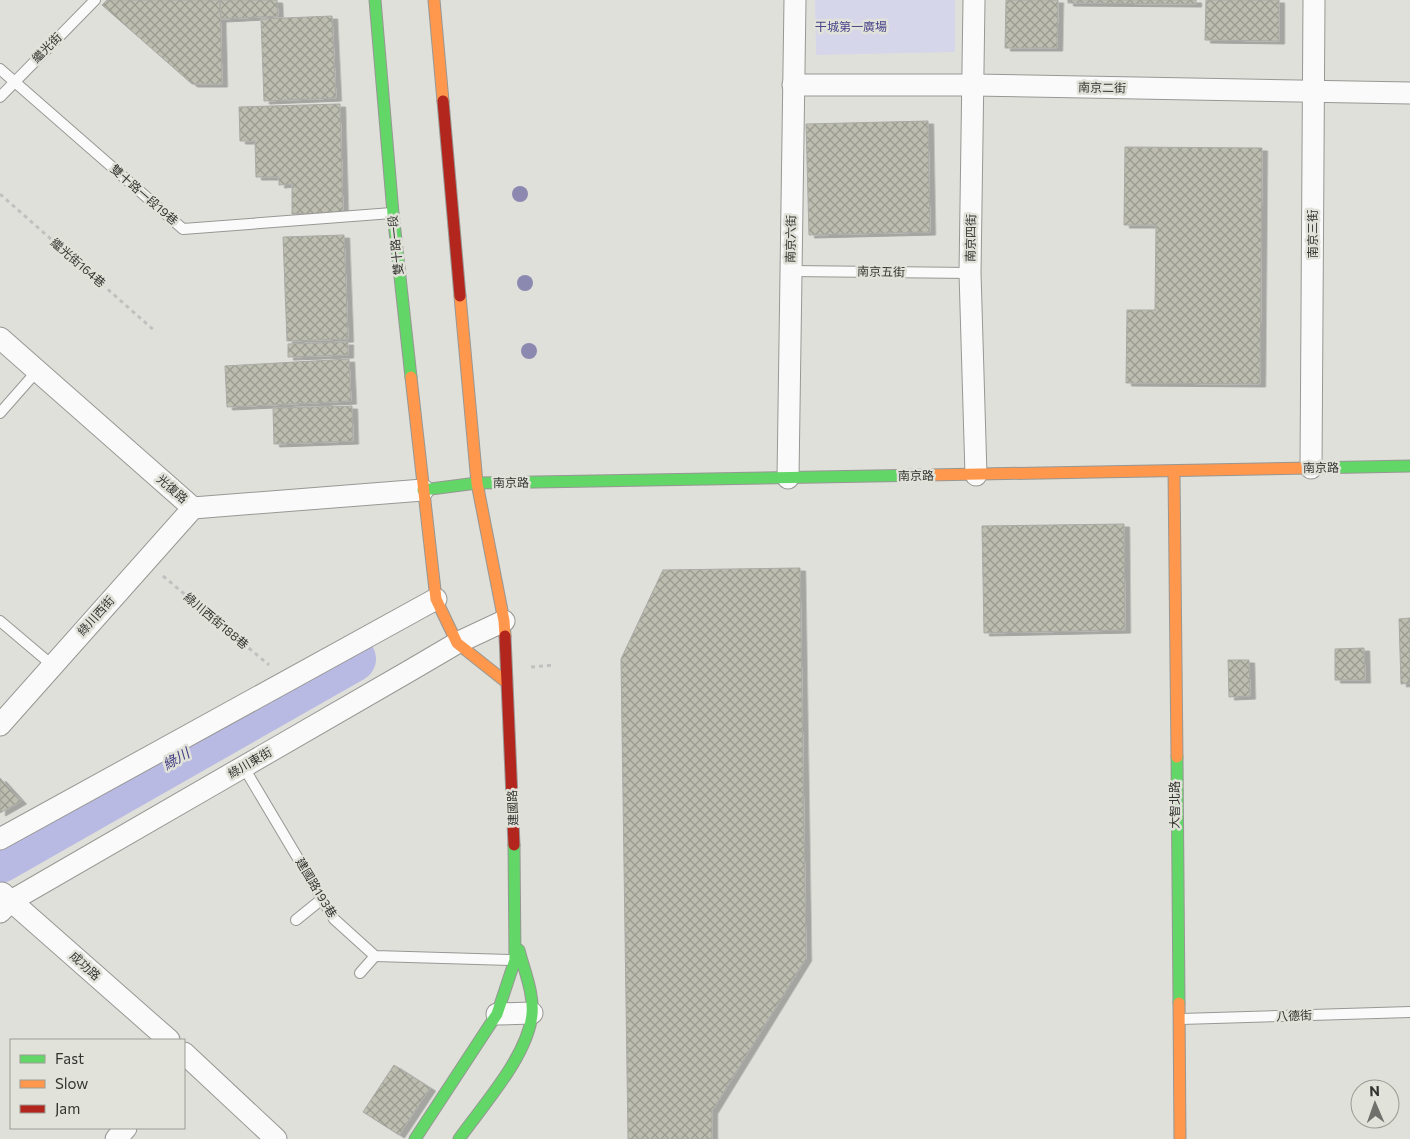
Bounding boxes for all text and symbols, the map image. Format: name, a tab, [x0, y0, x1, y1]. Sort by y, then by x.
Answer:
park label: 干城第一廣場	[815, 19, 887, 33]
street label: 繼光街	[29, 30, 64, 65]
street label: 南京二街	[1078, 80, 1126, 94]
street label: 雙十路一段19巷	[108, 161, 181, 227]
street label: 南京三街	[1305, 210, 1319, 258]
street label: 南京四街	[963, 214, 977, 262]
street label: 雙十路一段	[385, 215, 405, 276]
street label: 南京六街	[783, 215, 797, 263]
street label: 繼光街164巷	[49, 235, 109, 290]
street label: 南京五街	[857, 264, 905, 278]
street label: 南京路	[1303, 460, 1339, 474]
street label: 南京路	[898, 468, 934, 482]
street label: 光復路	[154, 471, 191, 505]
street label: 南京路	[493, 475, 529, 489]
street label: 綠川西街188巷	[182, 589, 252, 651]
street label: 綠川西街	[74, 593, 117, 638]
water label: 綠川	[159, 743, 194, 773]
street label: 綠川東街	[225, 744, 274, 780]
street label: 大智北路	[1167, 781, 1181, 829]
street label: 建國路	[504, 790, 520, 826]
street label: 建國路193巷	[294, 855, 340, 920]
street label: 成功路	[68, 948, 104, 983]
street label: 八德街	[1276, 1007, 1312, 1023]
legend	[10, 1039, 185, 1129]
text: Fast	[55, 1049, 84, 1067]
text: Slow	[55, 1074, 88, 1092]
north arrow	[1350, 1079, 1400, 1129]
text: N	[1369, 1082, 1380, 1099]
text: Jam	[55, 1099, 80, 1117]

